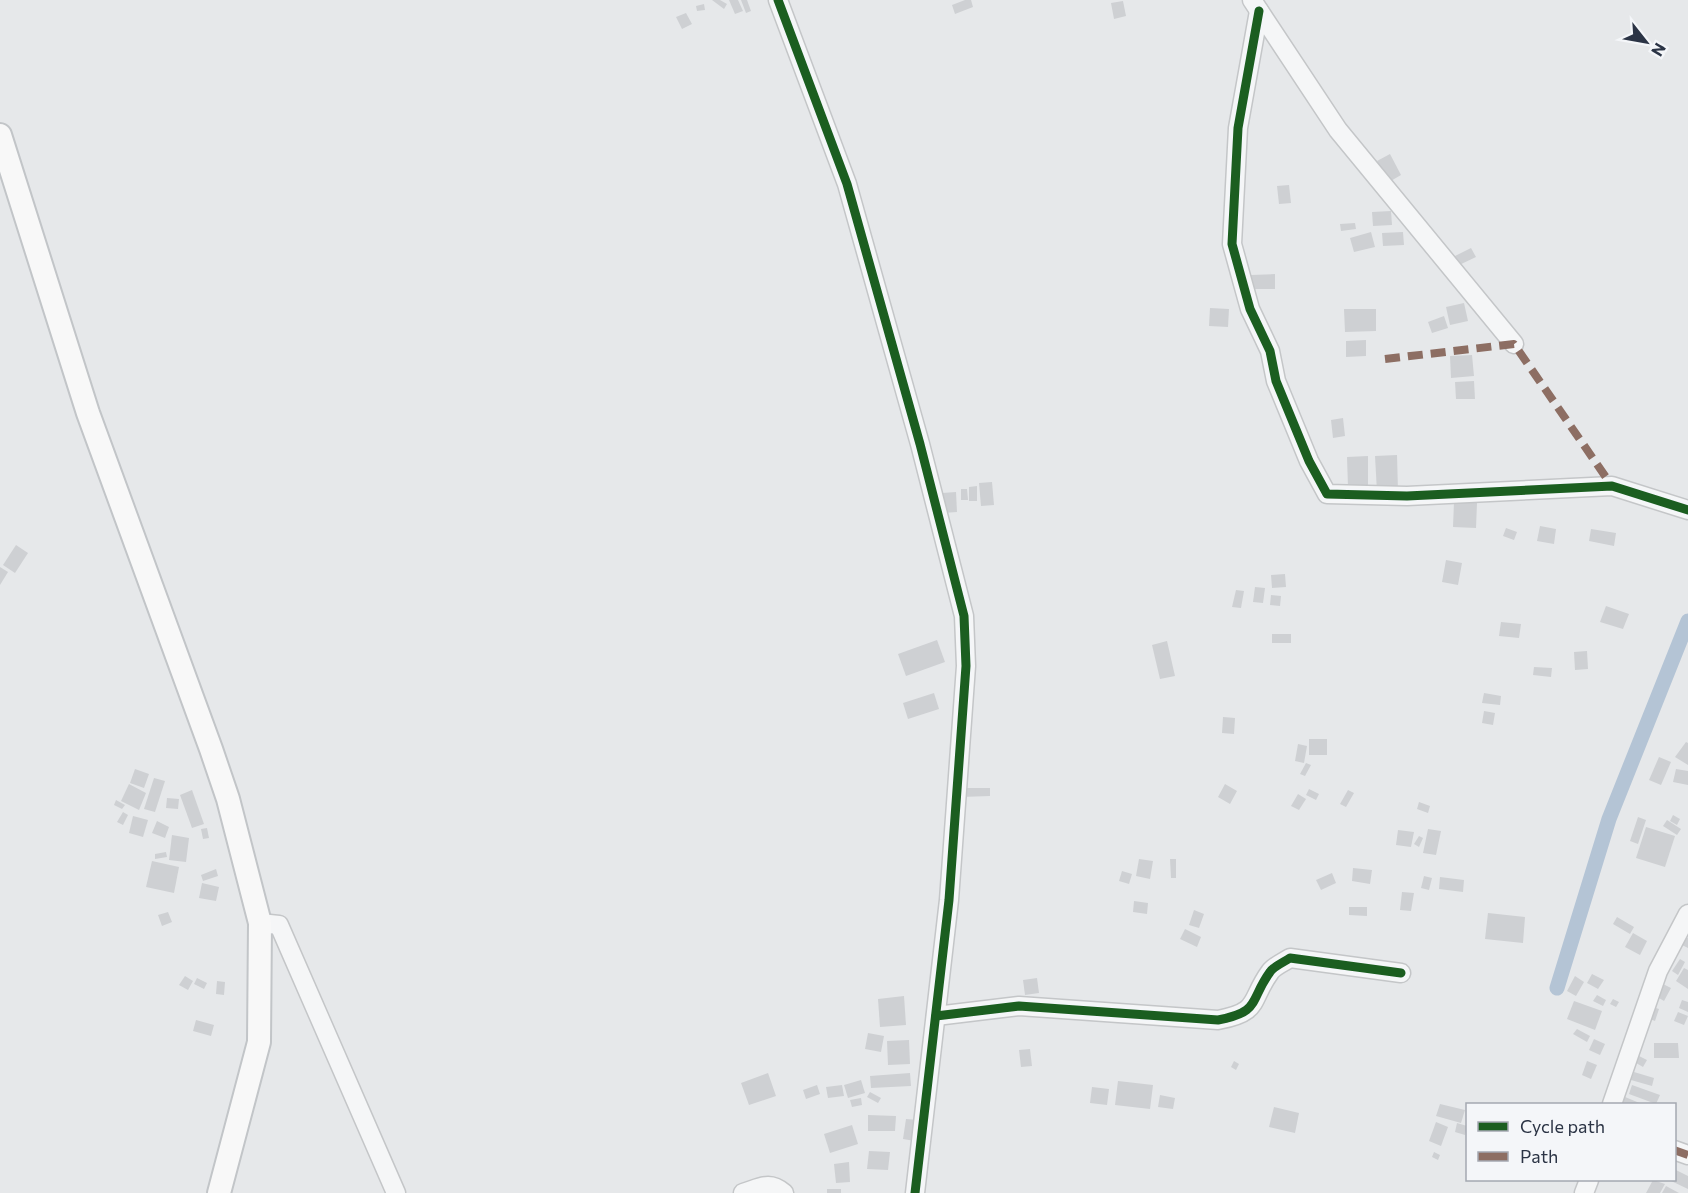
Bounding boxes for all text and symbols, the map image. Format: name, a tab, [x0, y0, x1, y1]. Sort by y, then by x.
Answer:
north arrow	[1616, 12, 1676, 72]
text: N	[1648, 40, 1671, 60]
legend	[1466, 1103, 1676, 1181]
text: Cycle path	[1520, 1115, 1605, 1137]
text: Path	[1520, 1145, 1558, 1167]

